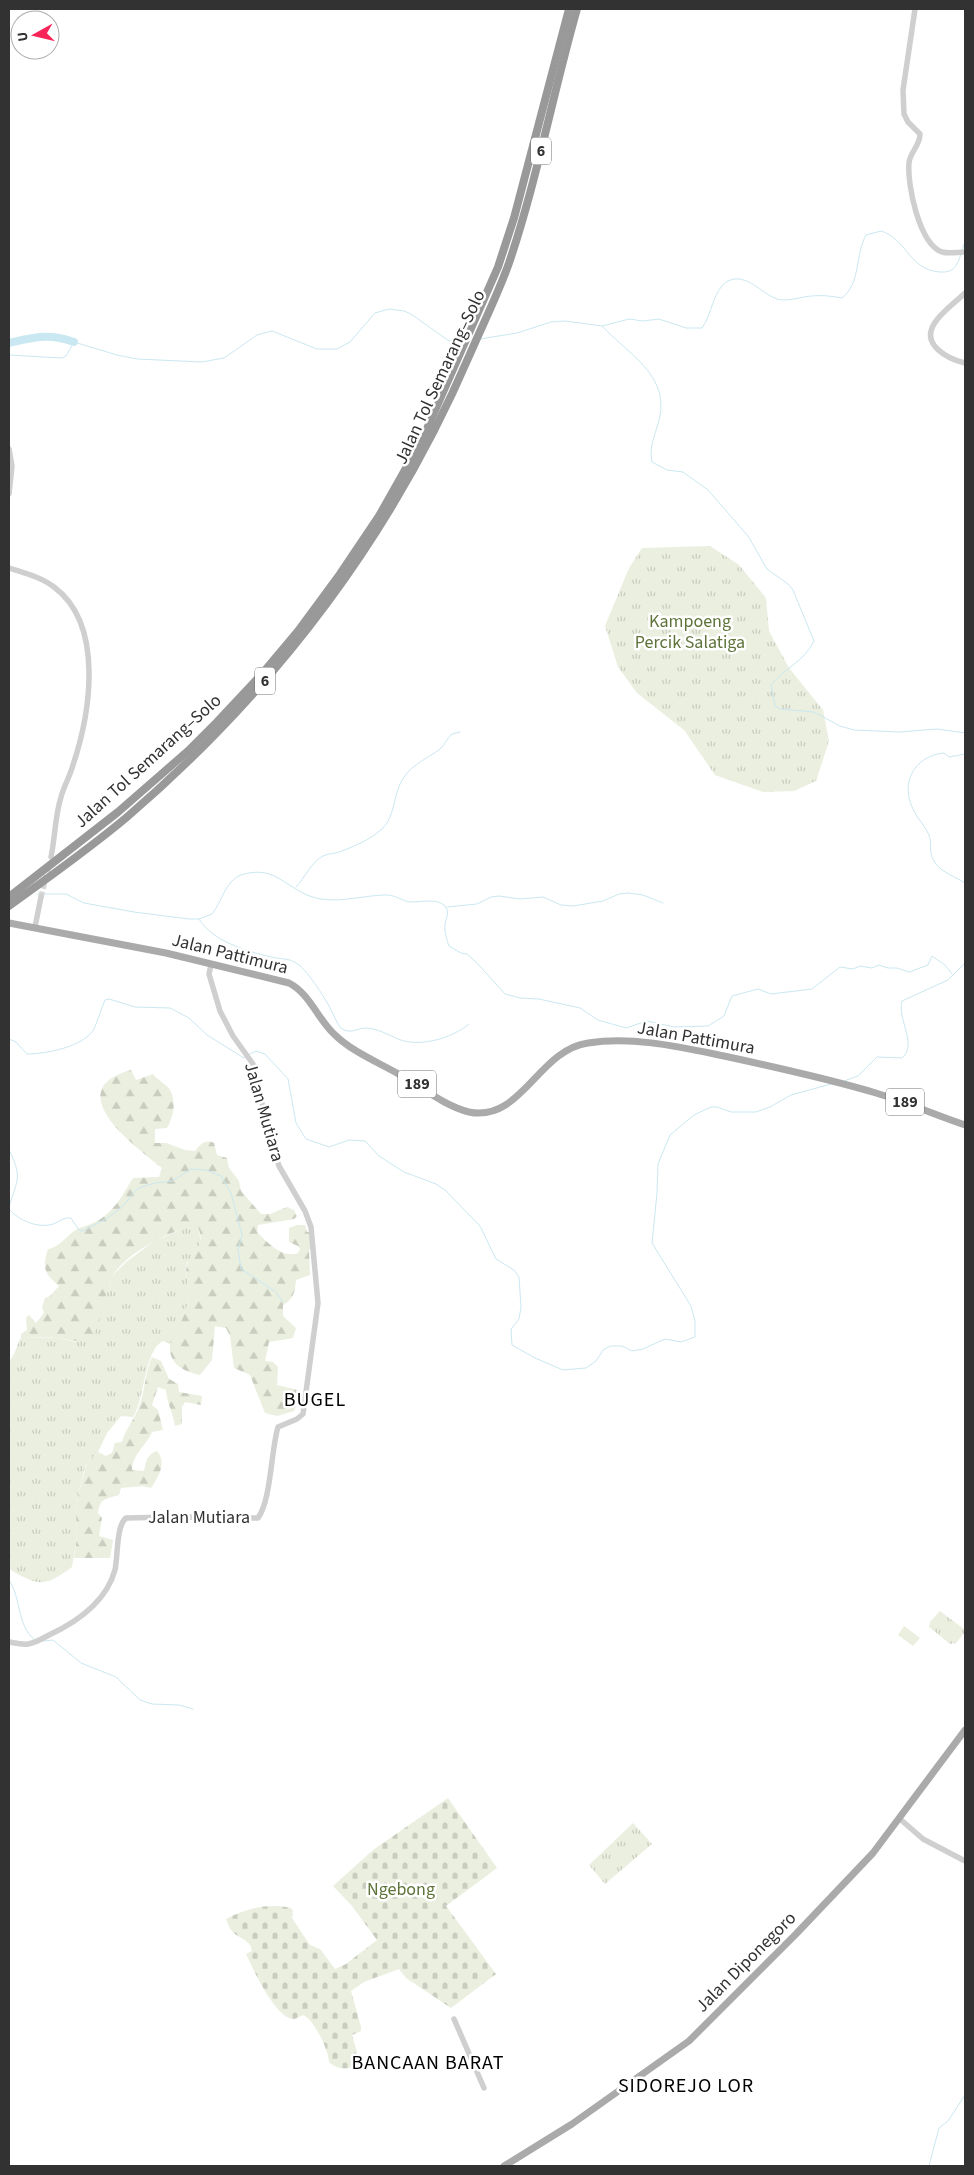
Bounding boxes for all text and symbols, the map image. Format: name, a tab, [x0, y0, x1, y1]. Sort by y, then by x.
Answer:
north arrow	[10, 10, 60, 60]
text: U	[13, 31, 34, 43]
road number: 6	[531, 138, 551, 164]
street label: Jalan Tol Semarang–Solo	[389, 286, 491, 468]
park label: Kampoeng Percik Salatiga	[635, 609, 745, 655]
road number: 6	[255, 668, 275, 694]
street label: Jalan Tol Semarang–Solo	[69, 688, 227, 834]
street label: Jalan Pattimura	[169, 927, 291, 981]
street label: Jalan Pattimura	[635, 1015, 757, 1061]
street label: Jalan Mutiara	[238, 1059, 290, 1165]
road number: 189	[398, 1070, 436, 1098]
road number: 189	[886, 1088, 924, 1116]
district label: BUGEL	[284, 1386, 346, 1414]
street label: Jalan Mutiara	[148, 1505, 250, 1530]
park label: Ngebong	[367, 1877, 435, 1902]
street label: Jalan Diponegoro	[690, 1906, 802, 2018]
district label: BANCAAN BARAT	[352, 2049, 504, 2077]
district label: SIDOREJO LOR	[618, 2072, 754, 2100]

